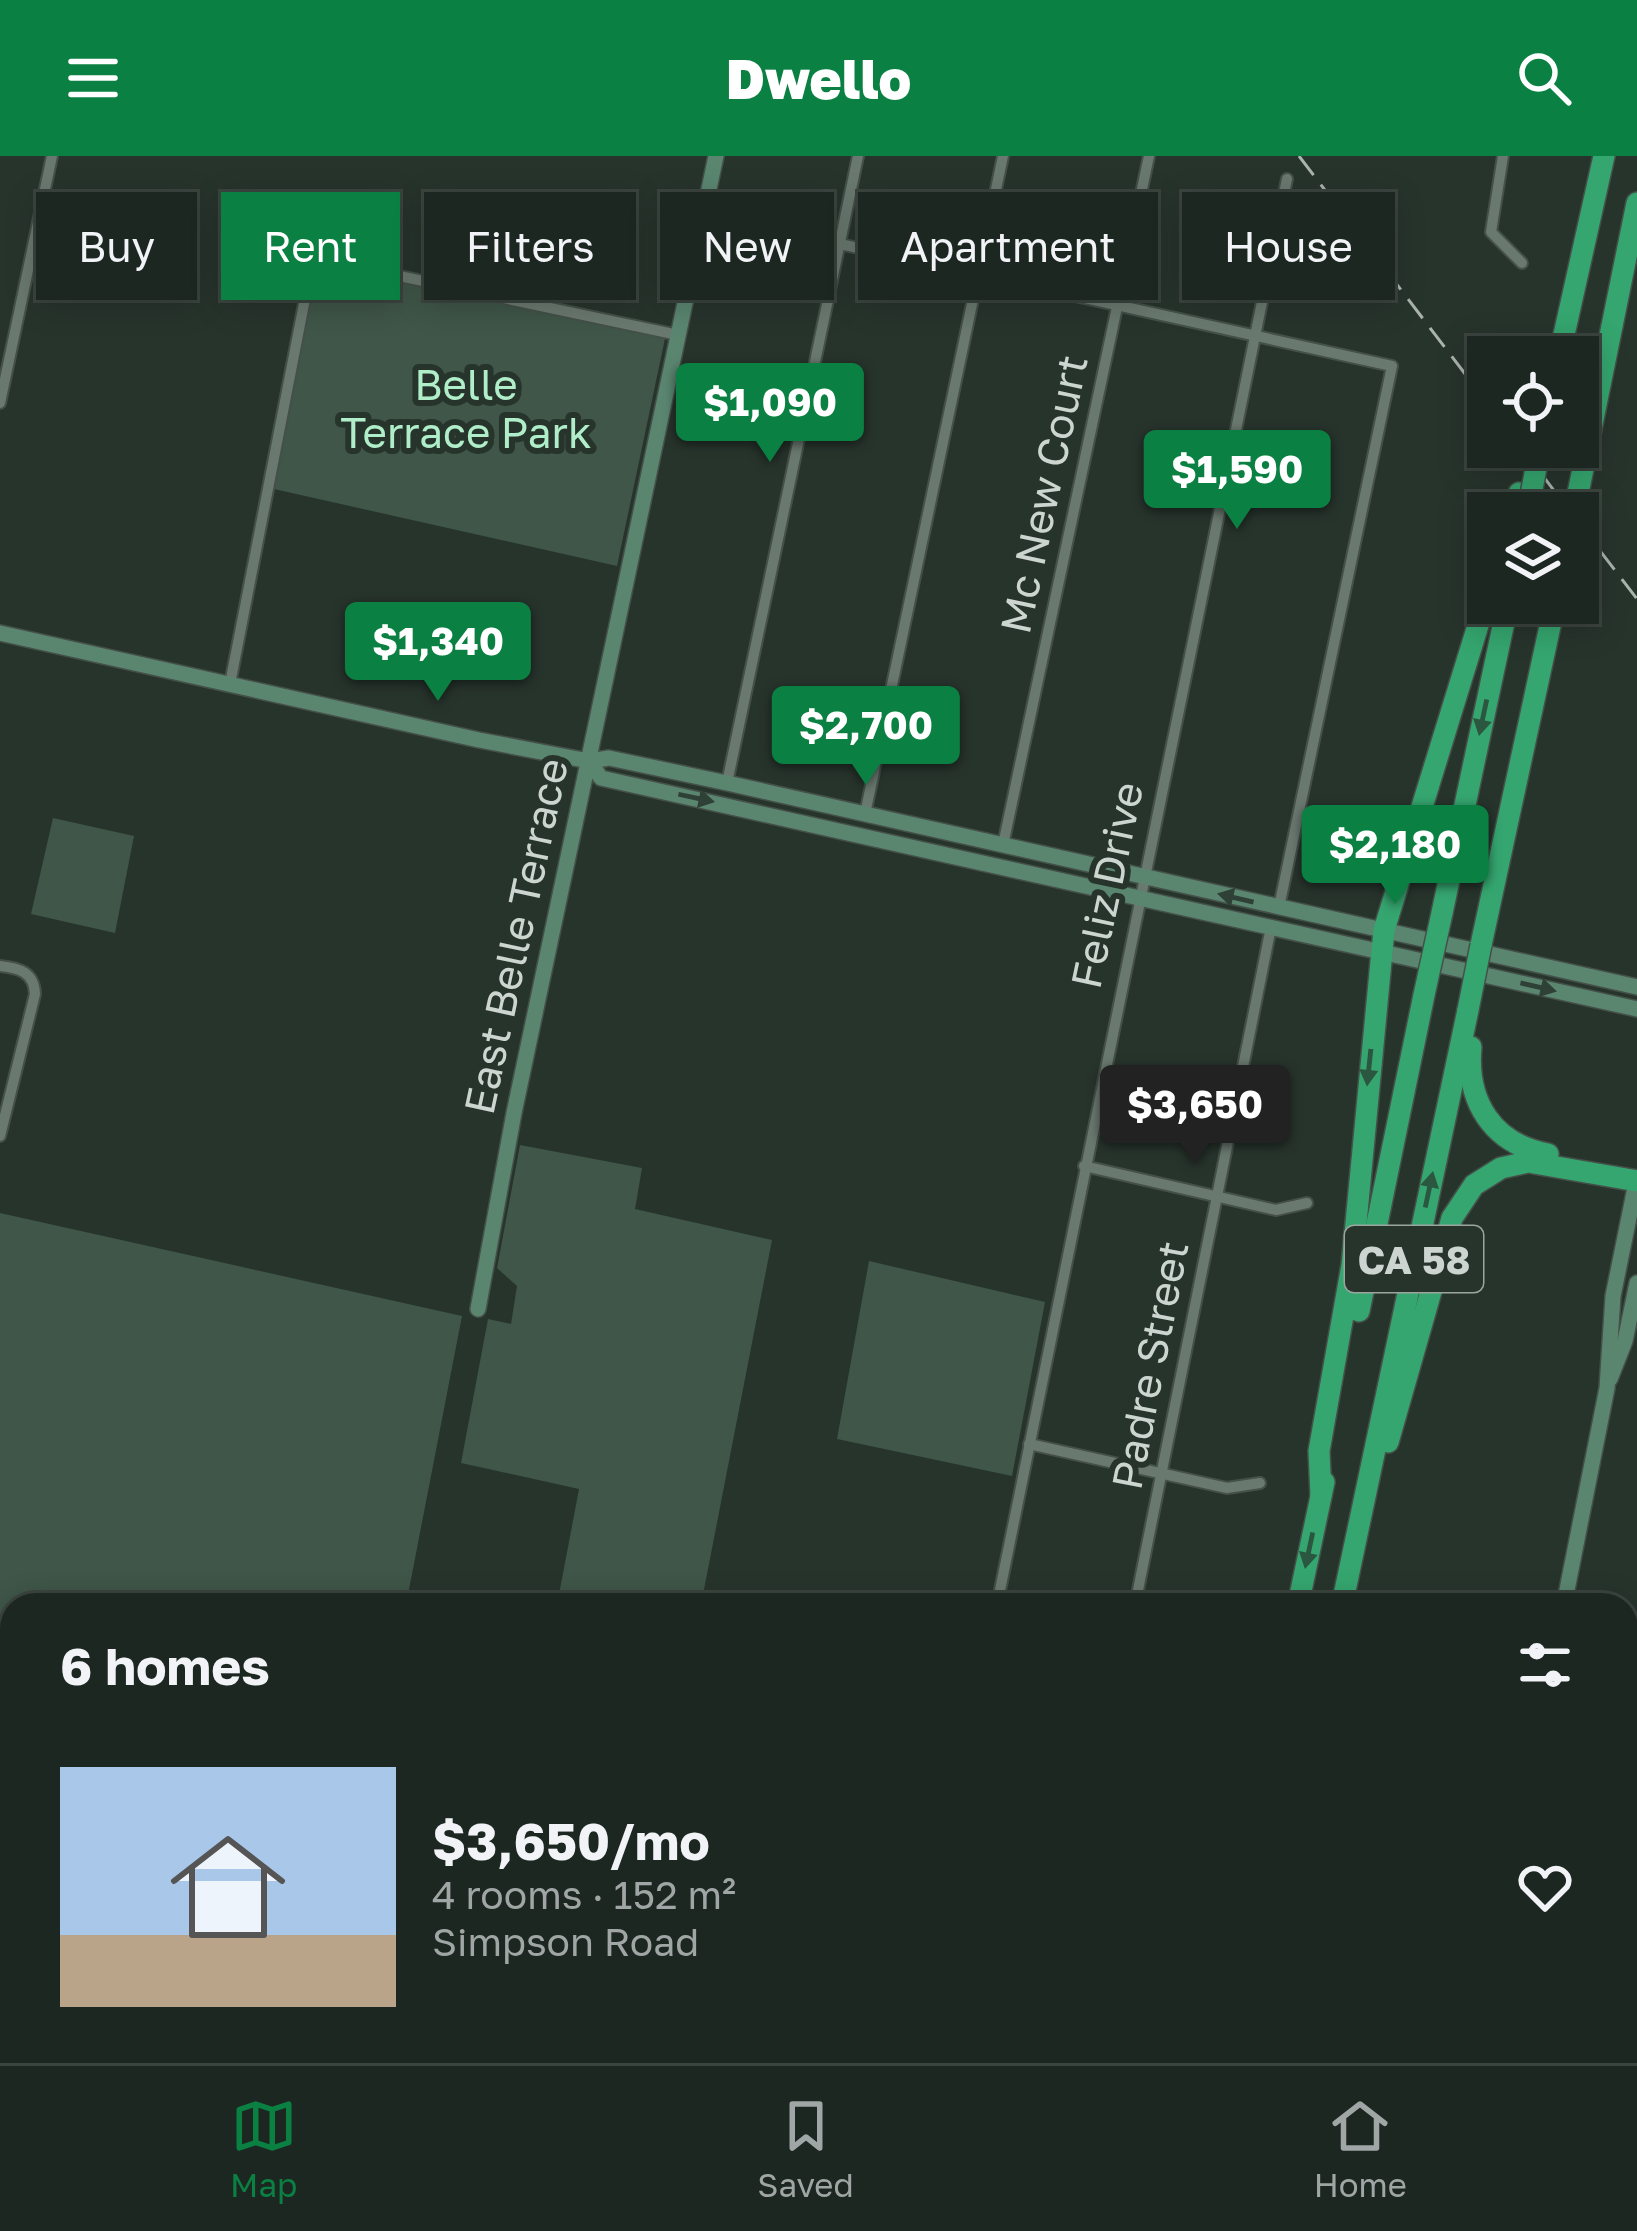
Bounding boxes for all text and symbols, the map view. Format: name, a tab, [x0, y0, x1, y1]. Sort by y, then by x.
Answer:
icon: menu	[60, 45, 126, 111]
icon: search	[1511, 45, 1577, 111]
text: Dwello	[726, 46, 911, 111]
chip: Buy	[36, 192, 197, 300]
chip: Rent	[221, 192, 400, 300]
chip: Filters	[424, 192, 636, 300]
chip: New	[660, 192, 834, 300]
chip: Apartment	[858, 192, 1158, 300]
chip: House	[1182, 192, 1395, 300]
map controls	[1467, 336, 1599, 624]
button: locate	[1467, 336, 1599, 468]
street label: Mc New Court	[989, 350, 1097, 638]
park label: Belle Terrace Park	[340, 359, 592, 457]
pin: $1,090	[672, 363, 868, 465]
text: $1,090	[703, 378, 837, 425]
pin: $1,590	[1139, 430, 1335, 532]
text: $1,590	[1171, 445, 1303, 492]
button: layers	[1467, 492, 1599, 624]
pin: $1,340	[340, 602, 536, 704]
text: $1,340	[372, 617, 504, 664]
pin: $2,700	[768, 686, 964, 788]
one-way arrow	[1473, 699, 1492, 737]
text: $2,700	[799, 701, 933, 748]
street label: East Belle Terrace	[453, 754, 577, 1118]
street label: Feliz Drive	[1060, 777, 1152, 993]
one-way arrow	[677, 789, 715, 808]
pin: $2,180	[1297, 805, 1493, 907]
text: $2,180	[1329, 820, 1461, 867]
one-way arrow	[1216, 887, 1254, 906]
one-way arrow	[1519, 978, 1556, 997]
one-way arrow	[1359, 1049, 1378, 1086]
pin: $3,650	[1097, 1065, 1293, 1167]
text: $3,650	[1127, 1080, 1263, 1127]
one-way arrow	[1421, 1170, 1440, 1208]
road number: CA 58	[1345, 1226, 1483, 1292]
street label: Padre Street	[1100, 1237, 1198, 1493]
one-way arrow	[1299, 1532, 1318, 1570]
icon: filters	[1512, 1632, 1578, 1698]
text: 6 homes	[60, 1635, 270, 1696]
text: $3,650/mo	[432, 1810, 710, 1871]
icon: home	[156, 1815, 300, 1959]
icon: heart	[1512, 1854, 1578, 1920]
text: 4 rooms · 152 m²	[432, 1871, 736, 1918]
text: Simpson Road	[432, 1918, 699, 1965]
tab: Map	[230, 2093, 297, 2204]
tab: Saved	[757, 2093, 854, 2204]
tab: Home	[1314, 2093, 1407, 2204]

